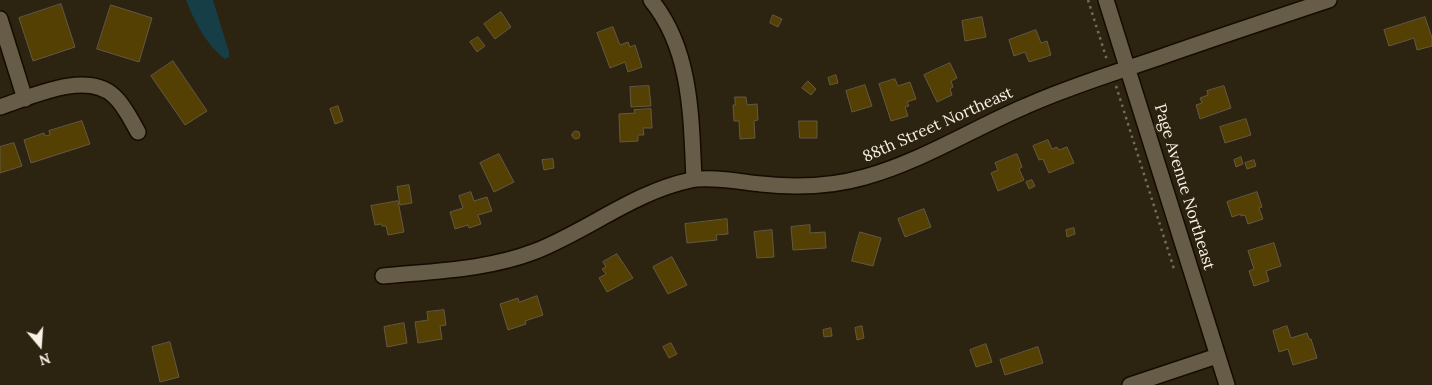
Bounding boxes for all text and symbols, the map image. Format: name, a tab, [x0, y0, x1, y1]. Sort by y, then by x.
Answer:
street label: 88th Street Northeast	[860, 83, 1016, 167]
street label: Page Avenue Northeast	[1150, 102, 1218, 272]
north arrow	[15, 320, 65, 370]
text: N	[37, 349, 53, 369]

